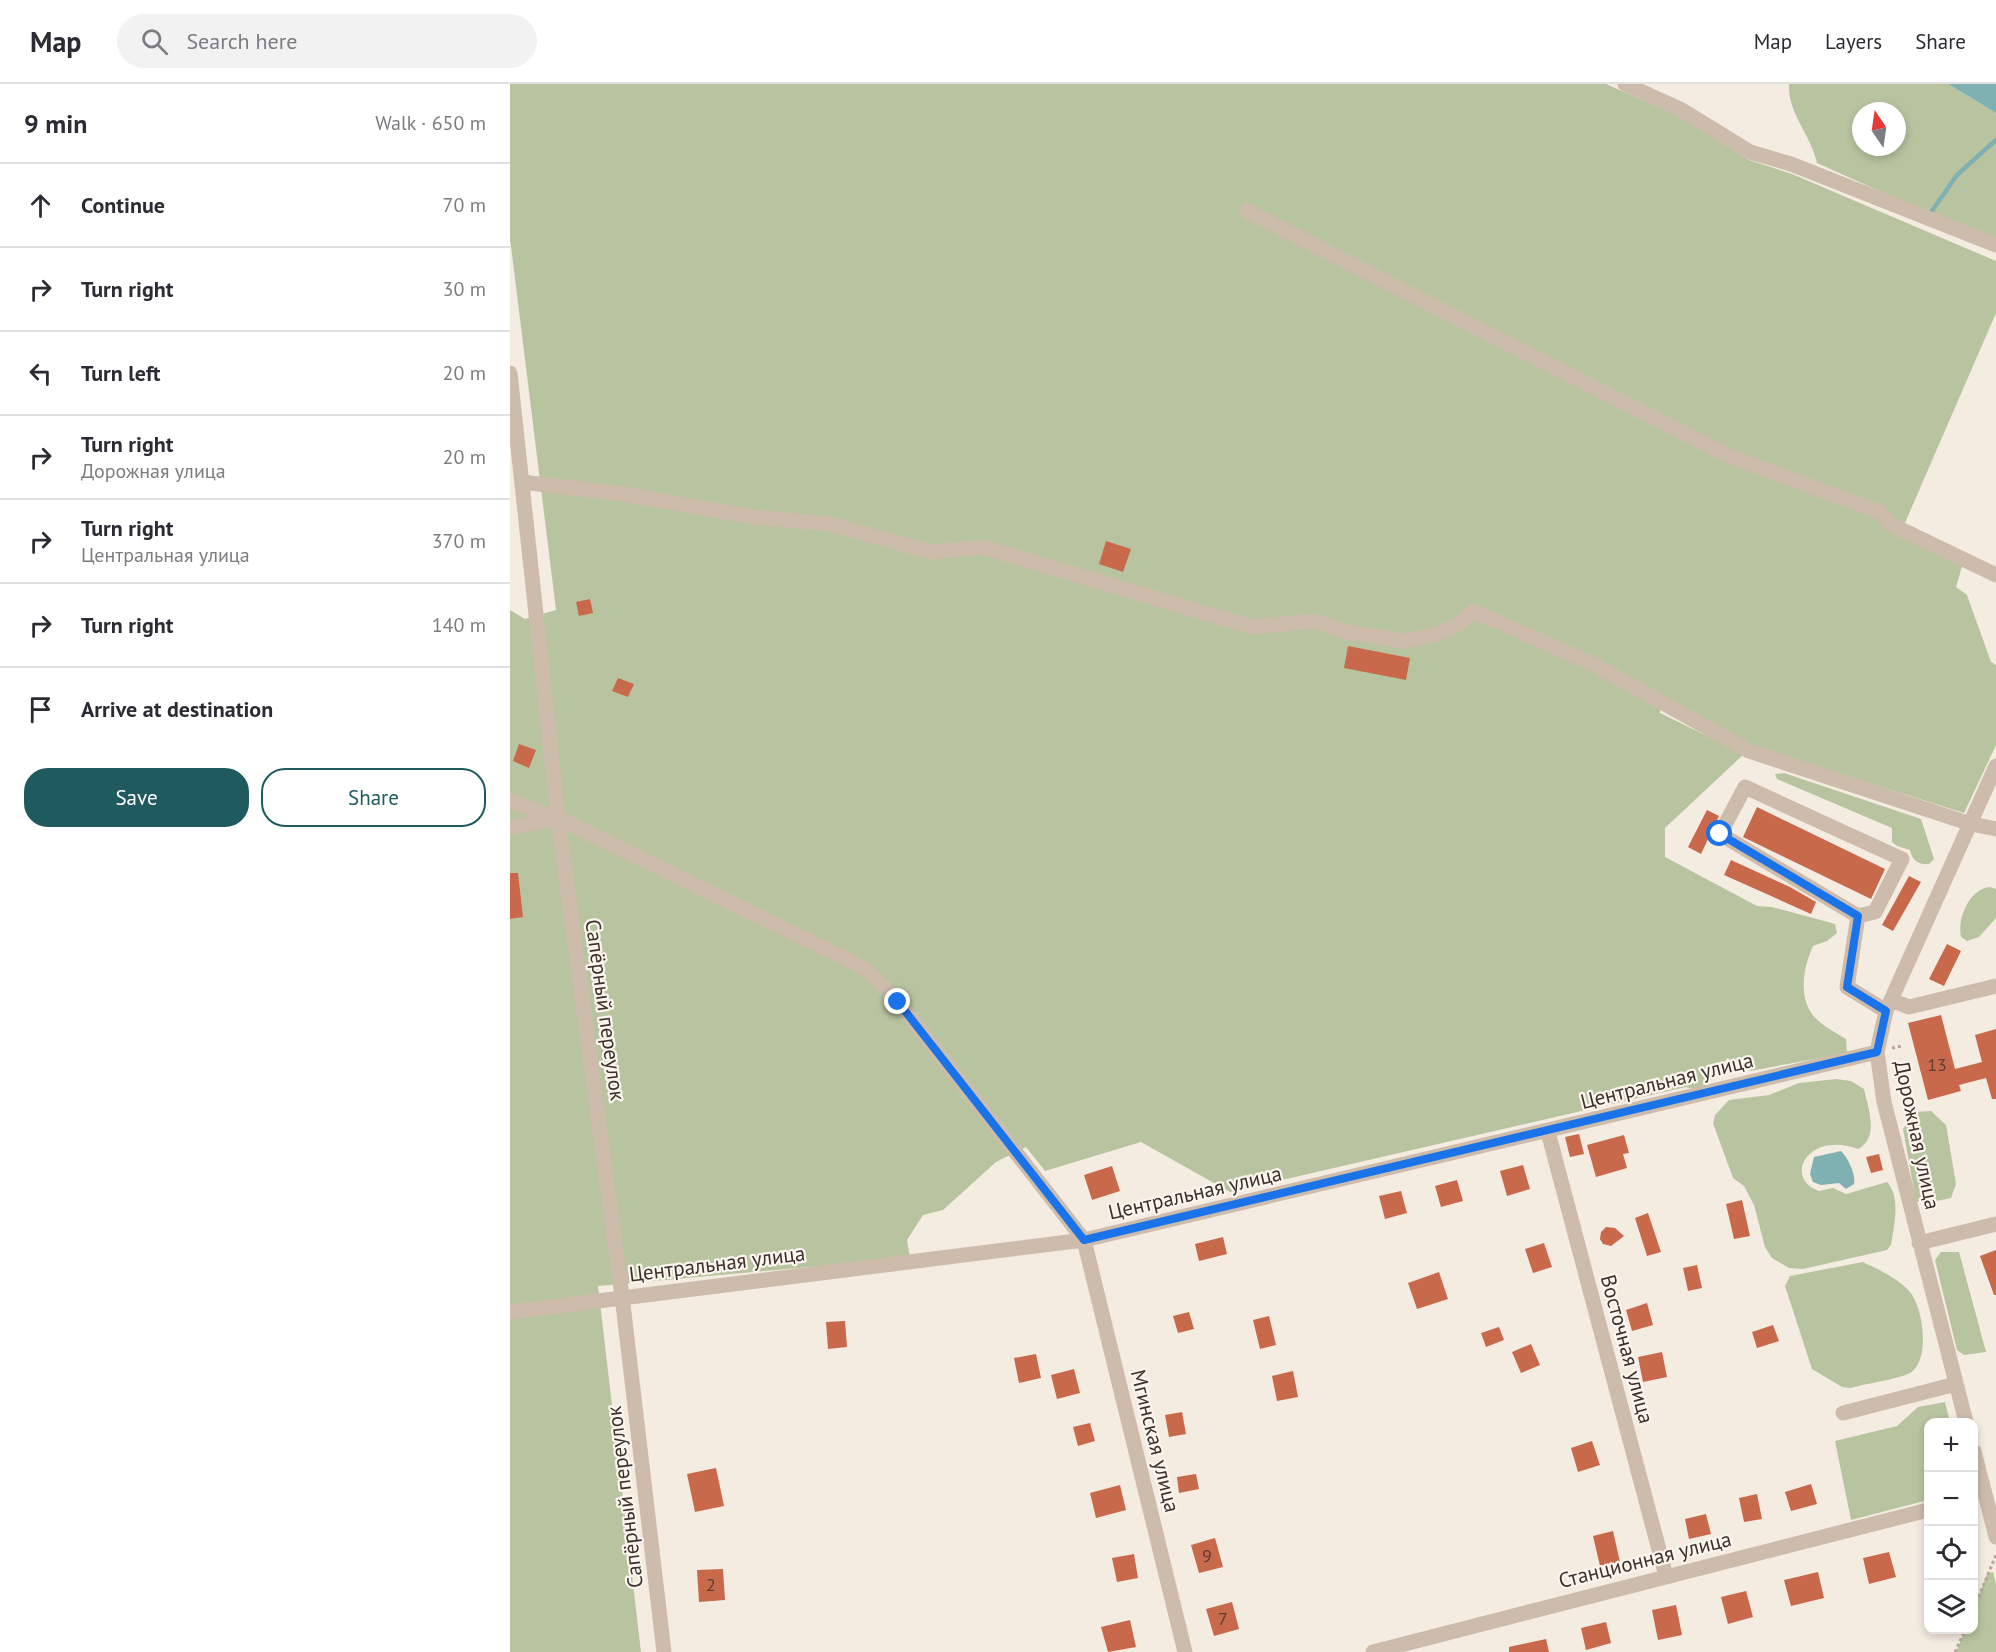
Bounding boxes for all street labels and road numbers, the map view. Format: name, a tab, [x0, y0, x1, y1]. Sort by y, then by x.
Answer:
street label: Сапёрный переулок	[579, 918, 632, 1102]
street label: Центральная улица	[1578, 1046, 1756, 1115]
street label: Дорожная улица	[1888, 1058, 1946, 1212]
street label: Центральная улица	[1106, 1159, 1284, 1226]
street label: Центральная улица	[627, 1239, 807, 1288]
street label: Восточная улица	[1595, 1271, 1660, 1426]
street label: Мгинская улица	[1125, 1367, 1186, 1515]
street label: Сапёрный переулок	[600, 1405, 649, 1589]
street label: Станционная улица	[1556, 1525, 1734, 1594]

